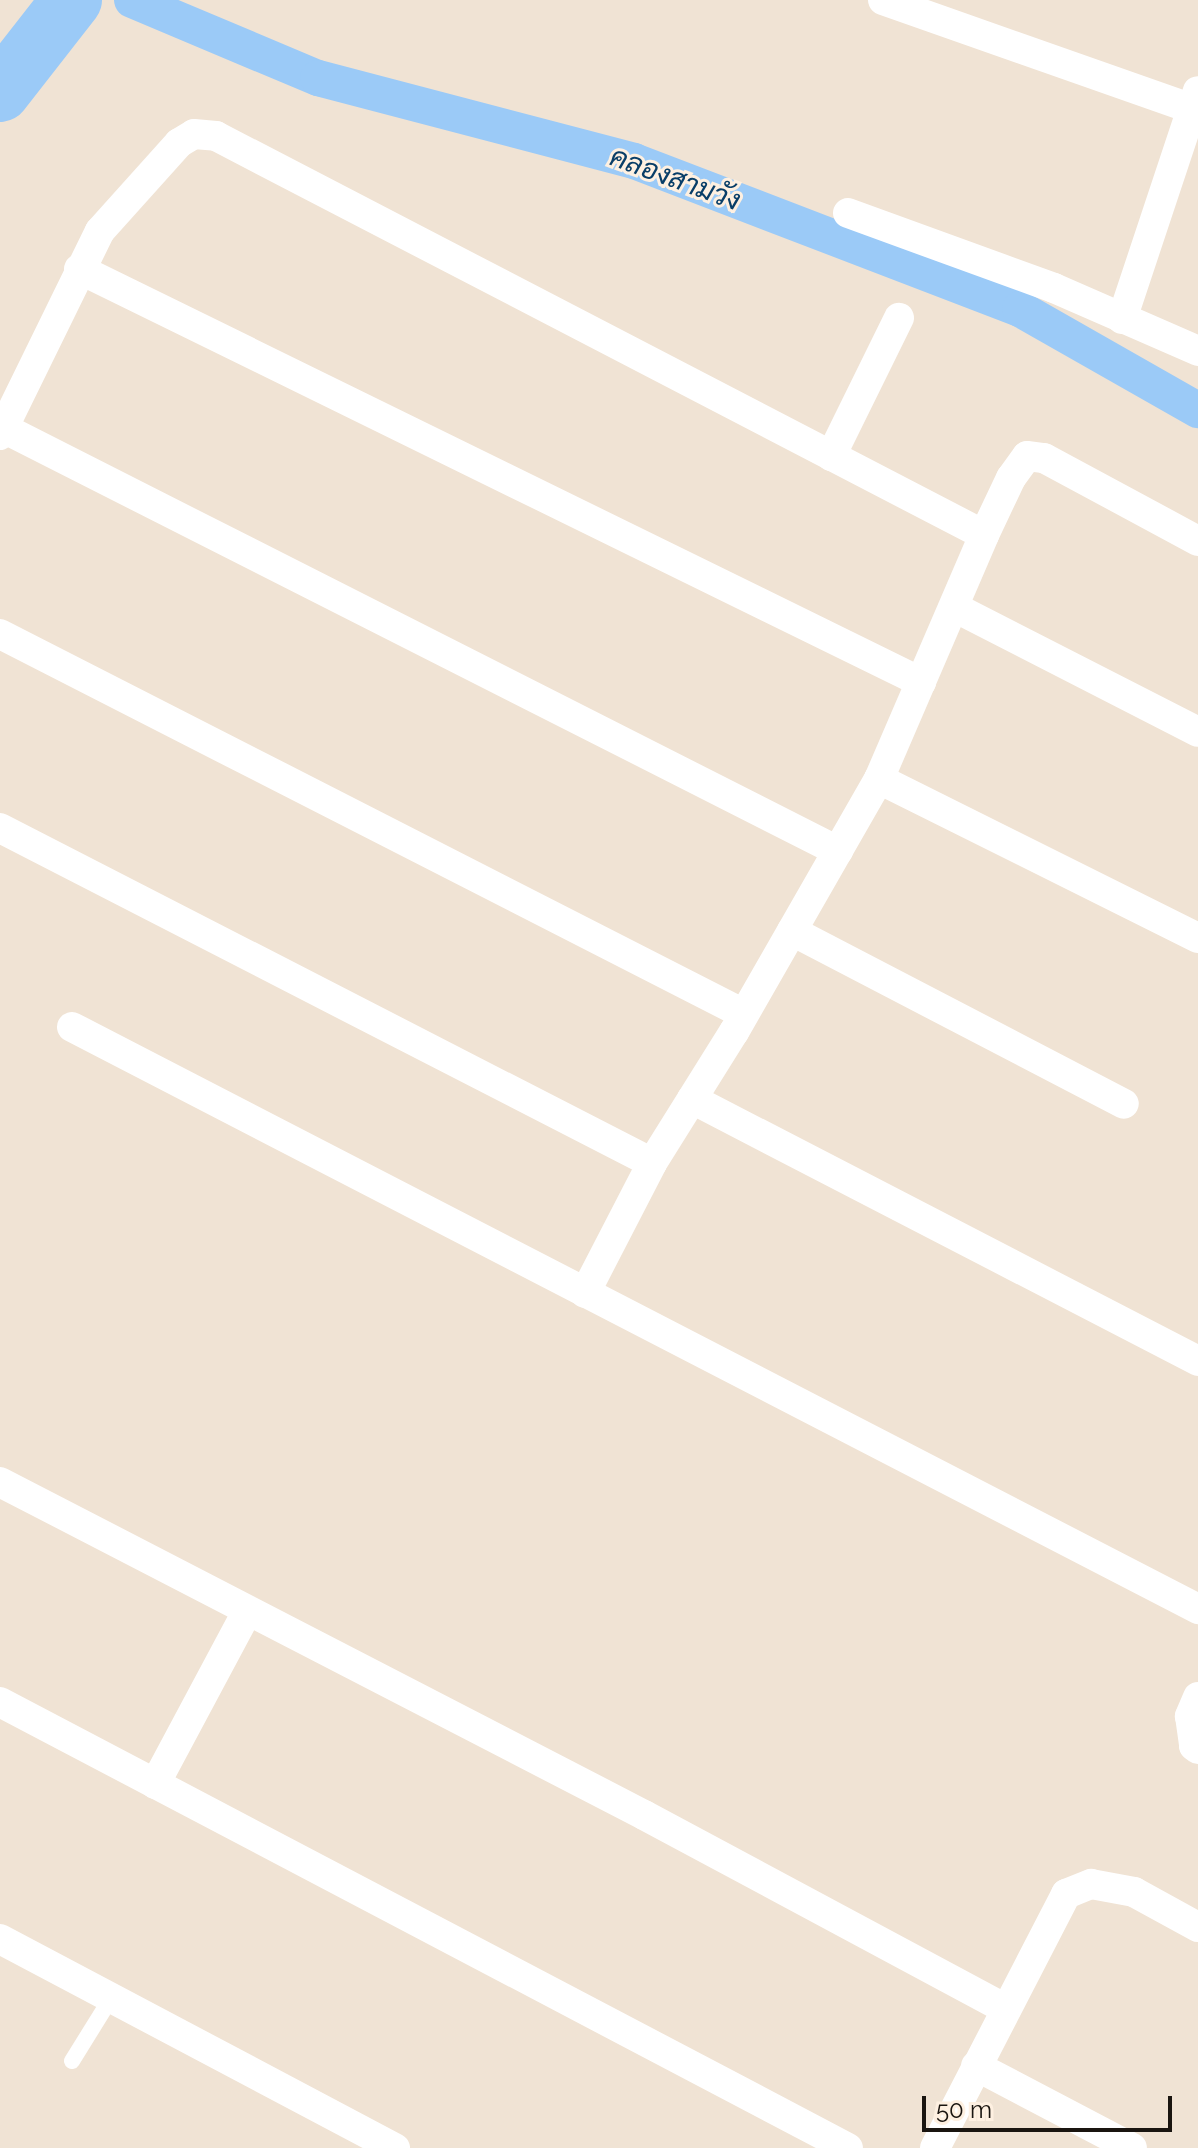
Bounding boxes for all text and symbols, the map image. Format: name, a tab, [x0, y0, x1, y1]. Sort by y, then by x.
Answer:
water label: คลองสามวัง	[605, 140, 745, 218]
scale bar	[926, 2080, 1176, 2130]
text: 50 m	[936, 2095, 992, 2124]

